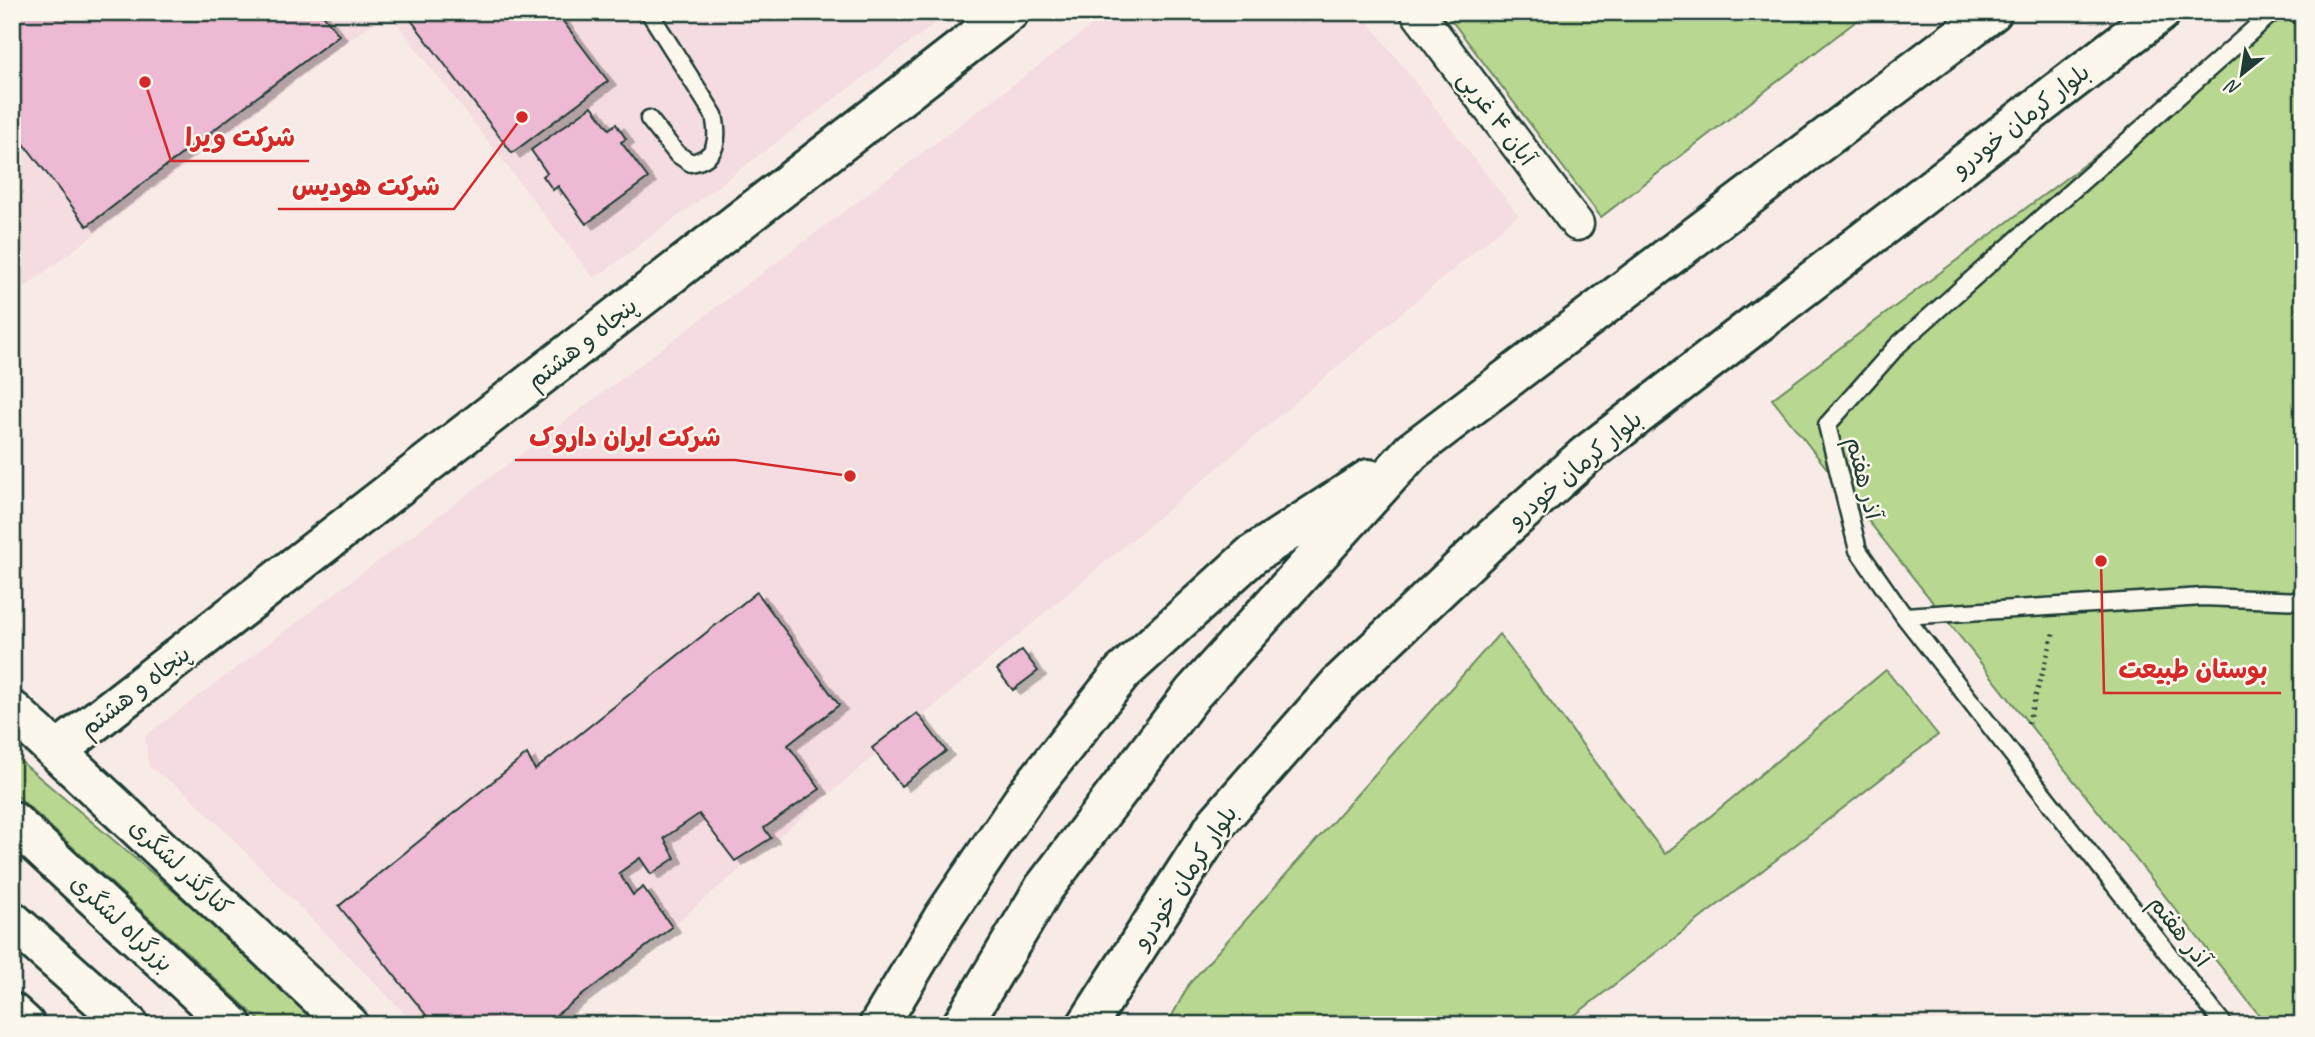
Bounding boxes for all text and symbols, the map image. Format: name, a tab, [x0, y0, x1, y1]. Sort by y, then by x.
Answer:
north arrow	[2206, 38, 2276, 108]
street label: بلوار کرمان خودرو	[1945, 57, 2096, 184]
street label: آبان ۴ غربی	[1451, 64, 1543, 172]
text: N	[2220, 73, 2245, 101]
callout: شرکت ویرا	[171, 114, 309, 161]
text: شرکت ویرا	[185, 121, 295, 154]
callout: شرکت هودیس	[278, 162, 454, 209]
text: شرکت هودیس	[292, 170, 440, 203]
street label: پنجاه و هشتم	[521, 291, 645, 398]
street label: بلوار کرمان خودرو	[1500, 404, 1648, 535]
callout: شرکت ایران داروک	[515, 413, 735, 460]
text: شرکت ایران داروک	[529, 421, 721, 454]
street label: آذر هفتم	[1836, 434, 1889, 524]
street label: پنجاه و هشتم	[74, 639, 198, 746]
callout: بوستان طبیعت	[2104, 646, 2281, 693]
text: بوستان طبیعت	[2119, 653, 2267, 686]
street label: بلوار کرمان خودرو	[1125, 800, 1244, 956]
street label: کنارگذر لشگری	[123, 812, 239, 922]
street label: بزرگراه لشگری	[64, 868, 180, 978]
street label: آذر هفتم	[2140, 889, 2218, 976]

